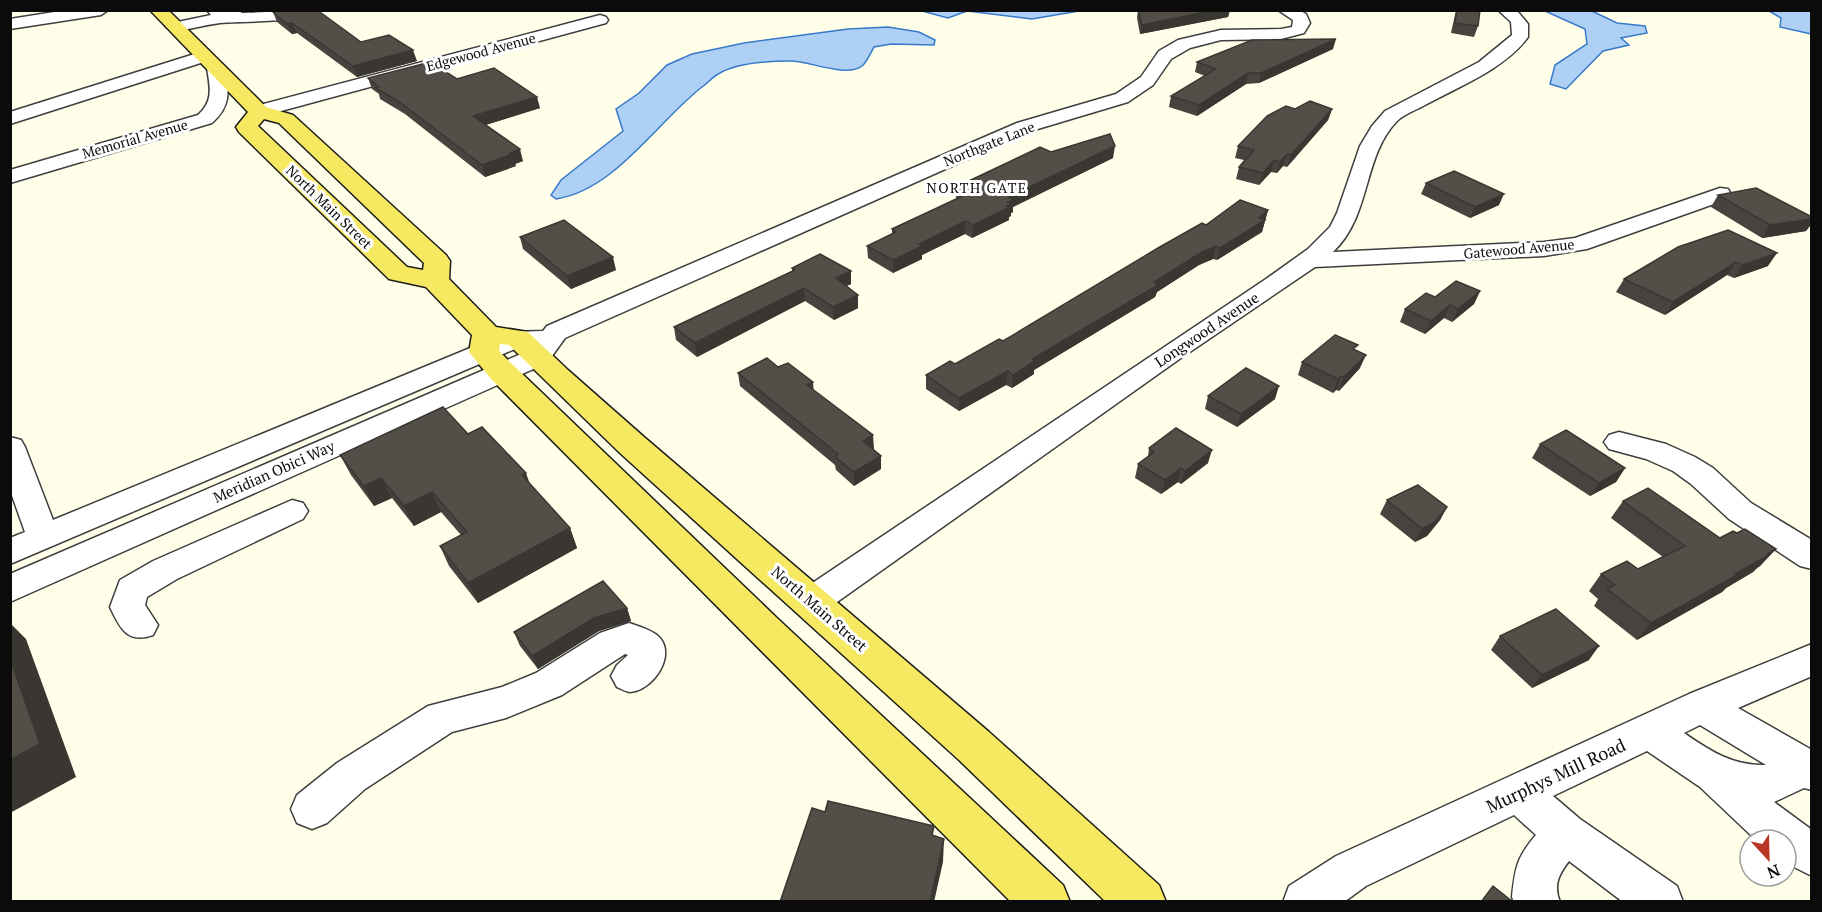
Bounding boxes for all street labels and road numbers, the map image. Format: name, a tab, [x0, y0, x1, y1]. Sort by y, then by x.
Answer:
street label: Edgewood Avenue	[424, 28, 538, 75]
street label: Memorial Avenue	[80, 114, 190, 163]
street label: Northgate Lane	[940, 117, 1037, 171]
street label: North Main Street	[282, 161, 377, 253]
street label: Gatewood Avenue	[1463, 234, 1575, 263]
street label: Longwood Avenue	[1150, 287, 1262, 371]
street label: Meridian Obici Way	[210, 435, 338, 507]
street label: North Main Street	[768, 561, 872, 656]
street label: Murphys Mill Road	[1482, 732, 1629, 818]

